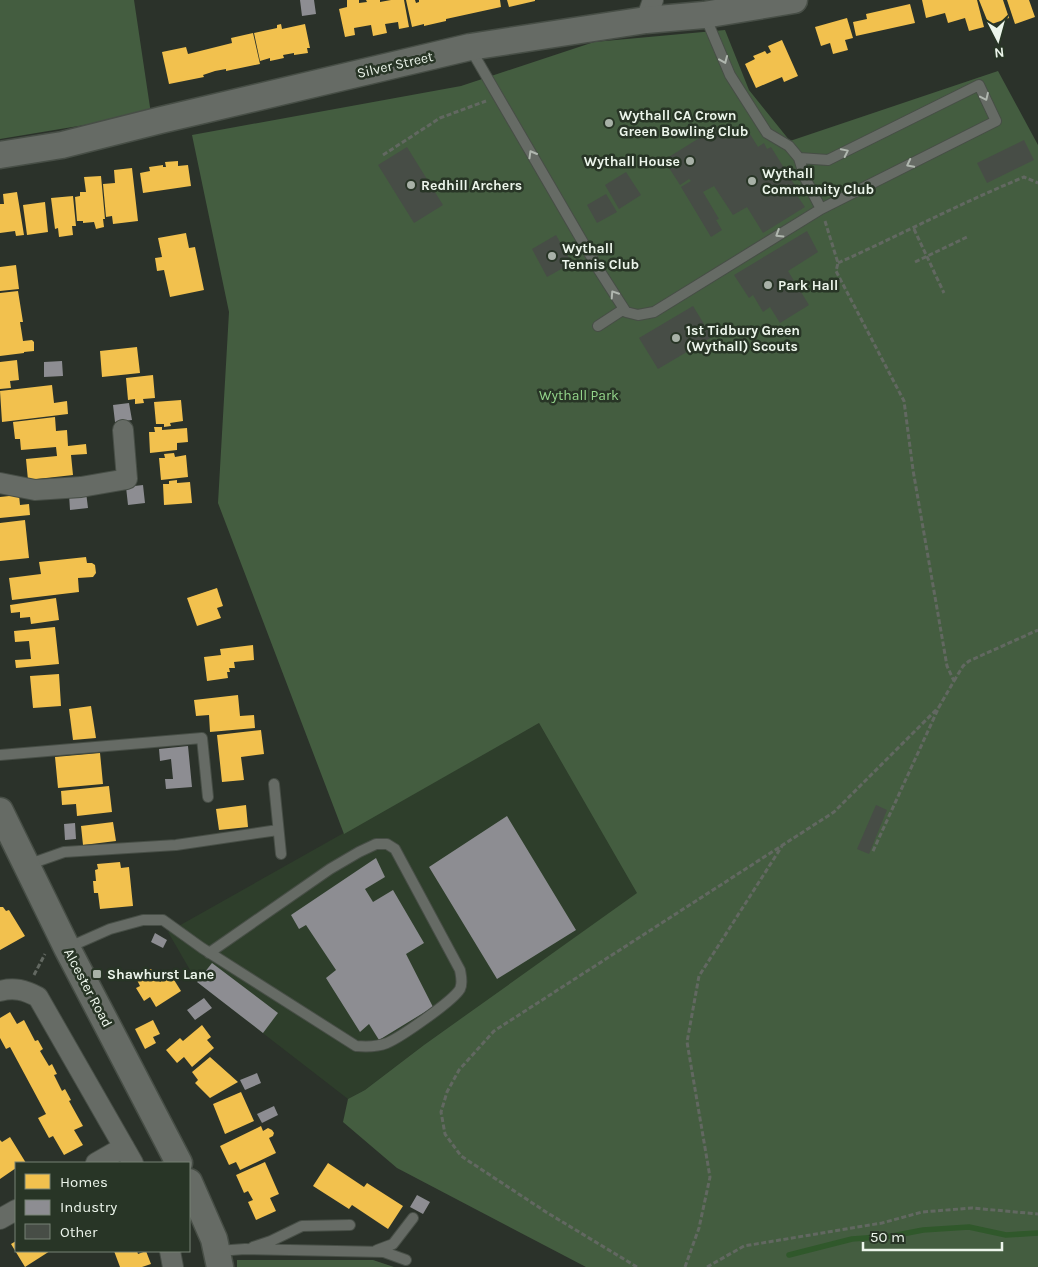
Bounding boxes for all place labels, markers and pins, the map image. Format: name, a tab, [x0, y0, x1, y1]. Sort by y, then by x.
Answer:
place label: Wythall CA Crown Green Bowling Club	[619, 107, 748, 140]
marker: Wythall CA Crown Green Bowling Club	[603, 117, 615, 129]
place label: Wythall House	[584, 153, 680, 170]
marker: Wythall House	[684, 155, 696, 167]
place label: Wythall Community Club	[762, 165, 874, 198]
marker: Wythall Community Club	[746, 175, 758, 187]
place label: Redhill Archers	[421, 177, 522, 194]
marker: Redhill Archers	[405, 179, 417, 191]
place label: Wythall Tennis Club	[562, 240, 639, 273]
marker: Wythall Tennis Club	[546, 250, 558, 262]
place label: Park Hall	[778, 277, 838, 294]
marker: Park Hall	[762, 279, 774, 291]
place label: 1st Tidbury Green (Wythall) Scouts	[686, 322, 800, 355]
marker: 1st Tidbury Green (Wythall) Scouts	[670, 332, 682, 344]
place label: Shawhurst Lane	[107, 966, 214, 983]
marker: Shawhurst Lane	[91, 968, 103, 980]

